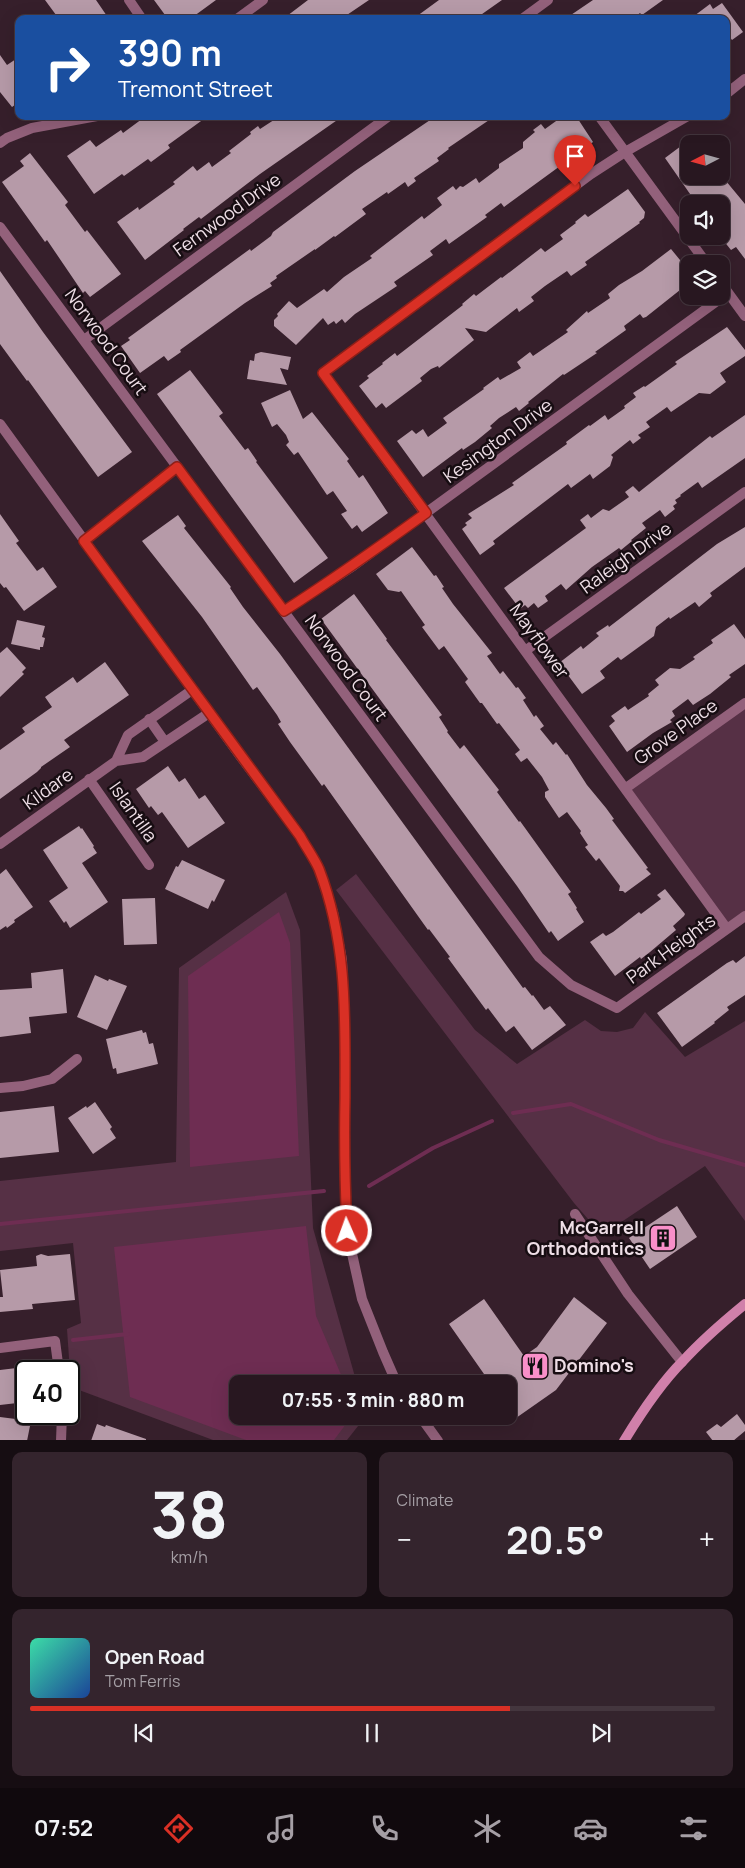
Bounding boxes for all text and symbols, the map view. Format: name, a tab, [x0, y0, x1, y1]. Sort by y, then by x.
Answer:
text: 390 m	[118, 29, 222, 77]
icon: right	[35, 35, 100, 100]
text: Tremont Street	[118, 74, 273, 104]
pin	[554, 135, 596, 186]
north arrow	[680, 135, 730, 185]
map controls	[680, 135, 730, 305]
icon: arrive	[561, 142, 589, 170]
street label: Fernwood Drive	[168, 167, 285, 261]
button: sound	[680, 195, 730, 245]
button: layers	[680, 255, 730, 305]
street label: Norwood Court	[60, 283, 154, 400]
street label: Kesington Drive	[438, 392, 557, 488]
street label: Raleigh Drive	[575, 516, 676, 598]
street label: Mayflower	[505, 598, 575, 683]
street label: Norwood Court	[300, 609, 394, 726]
street label: Grove Place	[629, 693, 722, 770]
street label: Kildare	[17, 762, 77, 815]
street label: Islantilla	[104, 777, 163, 846]
street label: Park Heights	[621, 908, 720, 989]
position arrow	[320, 1204, 372, 1256]
place label: McGarrell Orthodontics	[527, 1215, 644, 1260]
building icon: McGarrell Orthodontics	[648, 1223, 678, 1253]
restaurant icon: Domino's	[520, 1351, 550, 1381]
place label: Domino's	[554, 1353, 634, 1377]
speed limit sign: 40	[15, 1360, 80, 1425]
text: 07:55 · 3 min · 880 m	[282, 1387, 464, 1413]
text: 38	[150, 1469, 228, 1558]
text: Climate	[397, 1489, 453, 1511]
text: 20.5°	[506, 1513, 605, 1565]
text: −	[397, 1520, 412, 1558]
text: +	[699, 1520, 715, 1558]
text: km/h	[171, 1546, 208, 1568]
text: Open Road	[105, 1644, 205, 1670]
text: Tom Ferris	[105, 1670, 180, 1692]
icon: previous	[130, 1719, 158, 1747]
icon: pause	[358, 1719, 386, 1747]
icon: next	[587, 1719, 615, 1747]
icon: directions	[161, 1811, 196, 1846]
icon: music	[264, 1811, 299, 1846]
icon: phone	[367, 1811, 402, 1846]
icon: climate	[470, 1811, 505, 1846]
icon: car	[573, 1811, 608, 1846]
icon: filters	[676, 1811, 711, 1846]
text: 07:52	[34, 1813, 93, 1843]

